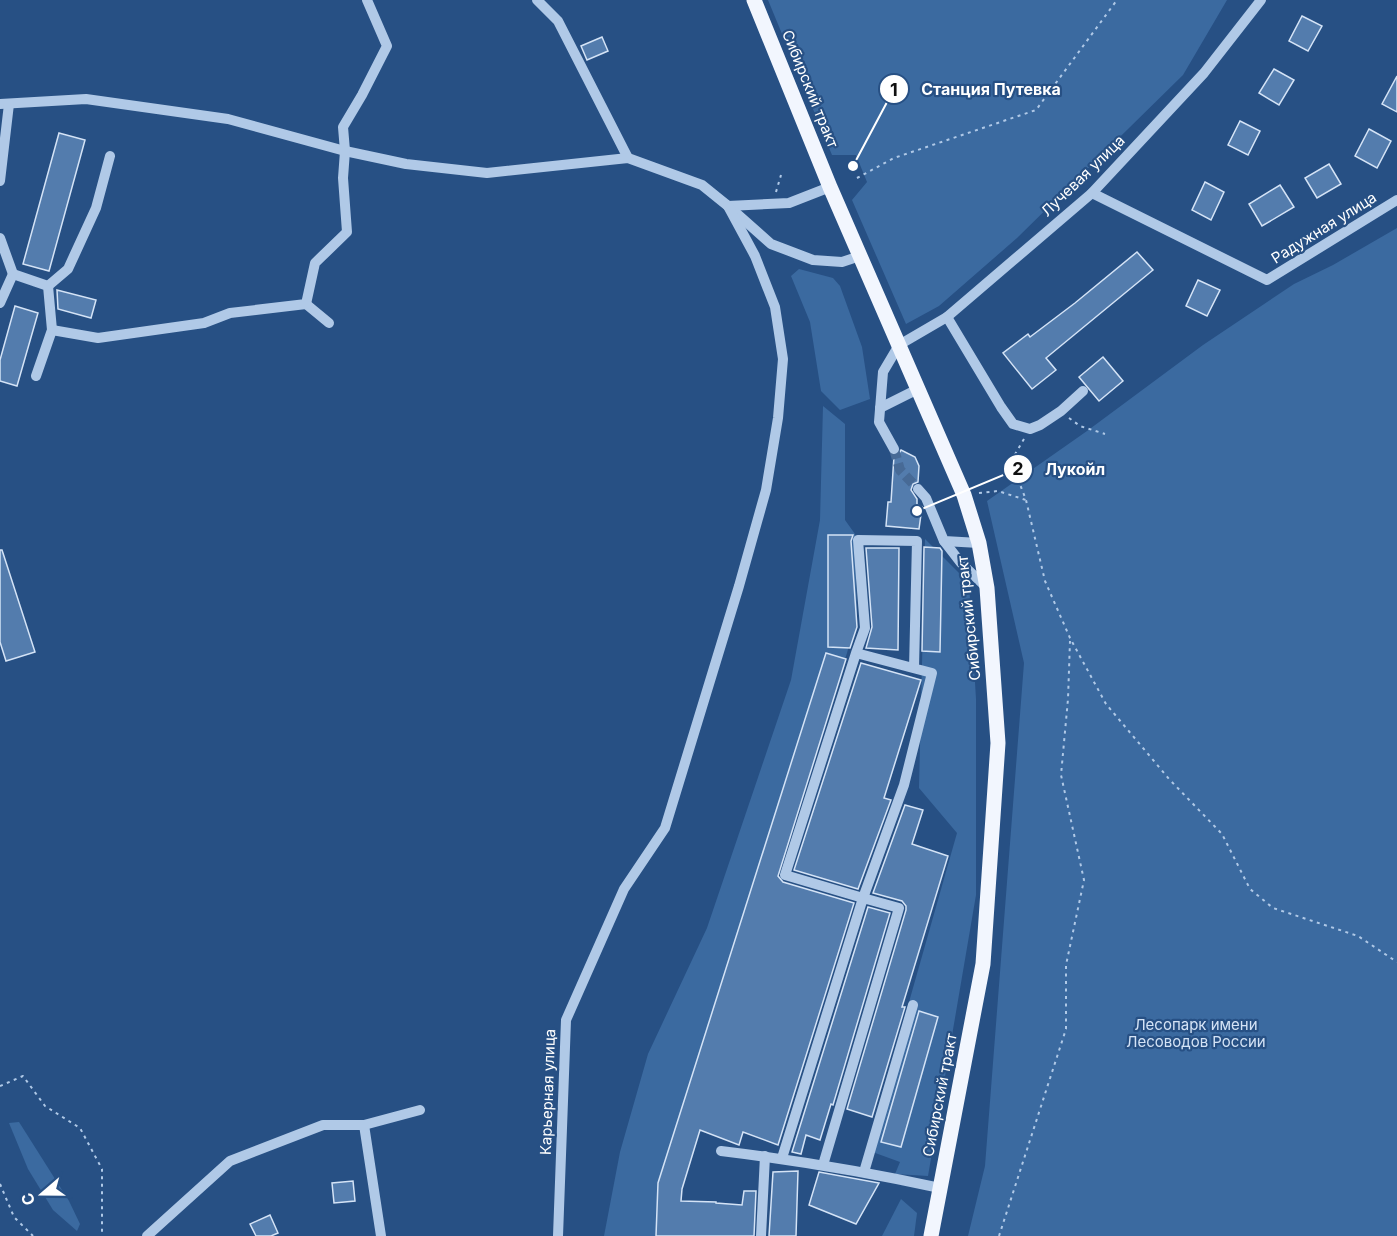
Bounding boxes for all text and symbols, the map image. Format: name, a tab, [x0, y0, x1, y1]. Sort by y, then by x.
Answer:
street label: Сибирский тракт	[778, 27, 843, 151]
callout: Станция Путевка	[879, 72, 1073, 106]
text: 1	[890, 79, 898, 100]
text: Станция Путевка	[921, 79, 1061, 99]
street label: Лучевая улица	[1037, 131, 1129, 220]
street label: Радужная улица	[1268, 188, 1380, 268]
callout: Лукойл	[1003, 452, 1117, 486]
text: 2	[1012, 458, 1024, 479]
text: Лукойл	[1045, 459, 1105, 479]
street label: Сибирский тракт	[952, 555, 985, 681]
park label: Лесопарк имени Лесоводов России	[1126, 1015, 1266, 1051]
street label: Карьерная улица	[536, 1028, 559, 1156]
street label: Сибирский тракт	[918, 1031, 961, 1158]
north arrow	[12, 1164, 72, 1224]
text: С	[16, 1190, 39, 1208]

